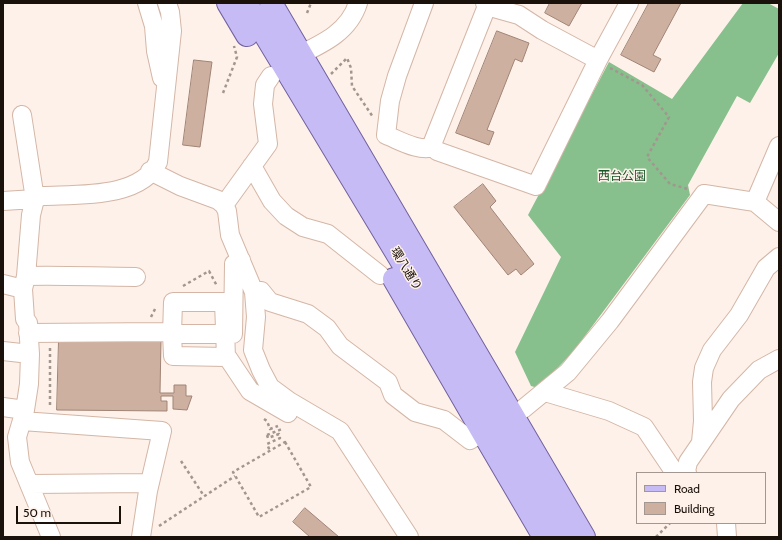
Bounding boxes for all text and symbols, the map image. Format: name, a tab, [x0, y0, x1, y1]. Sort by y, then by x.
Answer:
park label: 西台公園	[598, 169, 646, 183]
street label: 環八通り	[387, 245, 425, 293]
legend	[636, 472, 766, 524]
text: Road	[674, 481, 700, 496]
scale bar	[18, 498, 123, 524]
text: Building	[674, 501, 715, 516]
text: 50 m	[23, 505, 51, 520]

